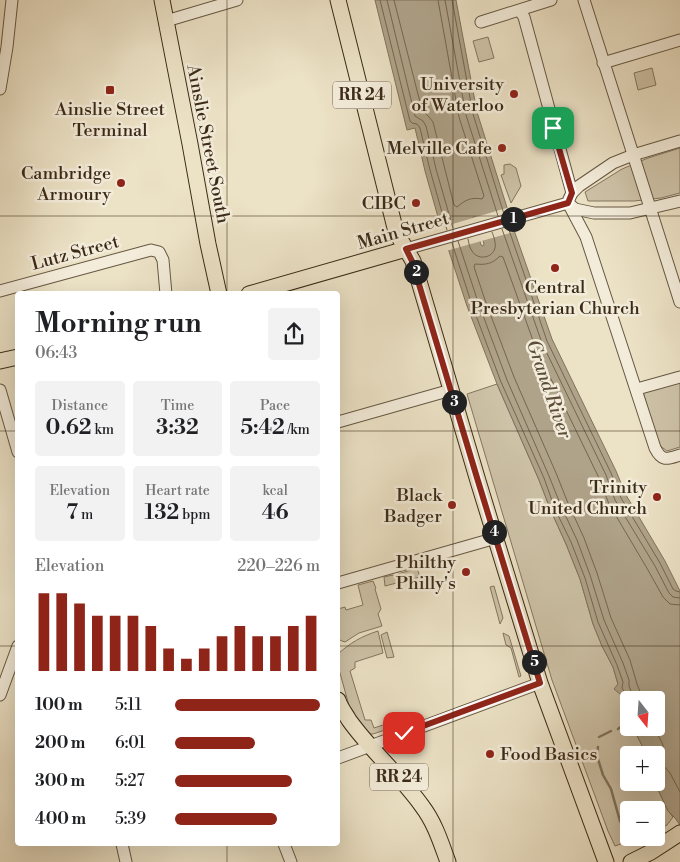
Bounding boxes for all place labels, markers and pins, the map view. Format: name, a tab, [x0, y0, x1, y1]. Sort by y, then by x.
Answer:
place label: University of Waterloo	[411, 73, 504, 117]
marker: Ainslie Street Terminal	[104, 84, 116, 96]
marker: University of Waterloo	[508, 88, 520, 100]
place label: Ainslie Street Terminal	[54, 98, 166, 142]
pin	[532, 107, 574, 149]
place label: Melville Cafe	[386, 137, 492, 160]
marker: Melville Cafe	[496, 142, 508, 154]
place label: Cambridge Armoury	[21, 162, 111, 206]
marker: Cambridge Armoury	[115, 177, 127, 189]
place label: CIBC	[362, 192, 406, 215]
marker: CIBC	[410, 197, 422, 209]
pin: 1	[500, 206, 526, 232]
pin: 2	[404, 260, 428, 284]
marker: Central Presbyterian Church	[549, 262, 561, 274]
place label: Central Presbyterian Church	[470, 276, 640, 320]
pin: 3	[442, 390, 466, 414]
place label: Trinity United Church	[528, 476, 647, 520]
place label: Black Badger	[383, 484, 444, 528]
marker: Trinity United Church	[651, 491, 663, 503]
marker: Black Badger	[446, 499, 458, 511]
pin: 4	[482, 520, 506, 544]
place label: Philthy Philly's	[396, 551, 456, 595]
marker: Philthy Philly's	[460, 566, 472, 578]
pin: 5	[522, 650, 546, 674]
pin	[383, 712, 425, 754]
place label: Food Basics	[500, 743, 597, 766]
marker: Food Basics	[484, 748, 496, 760]

